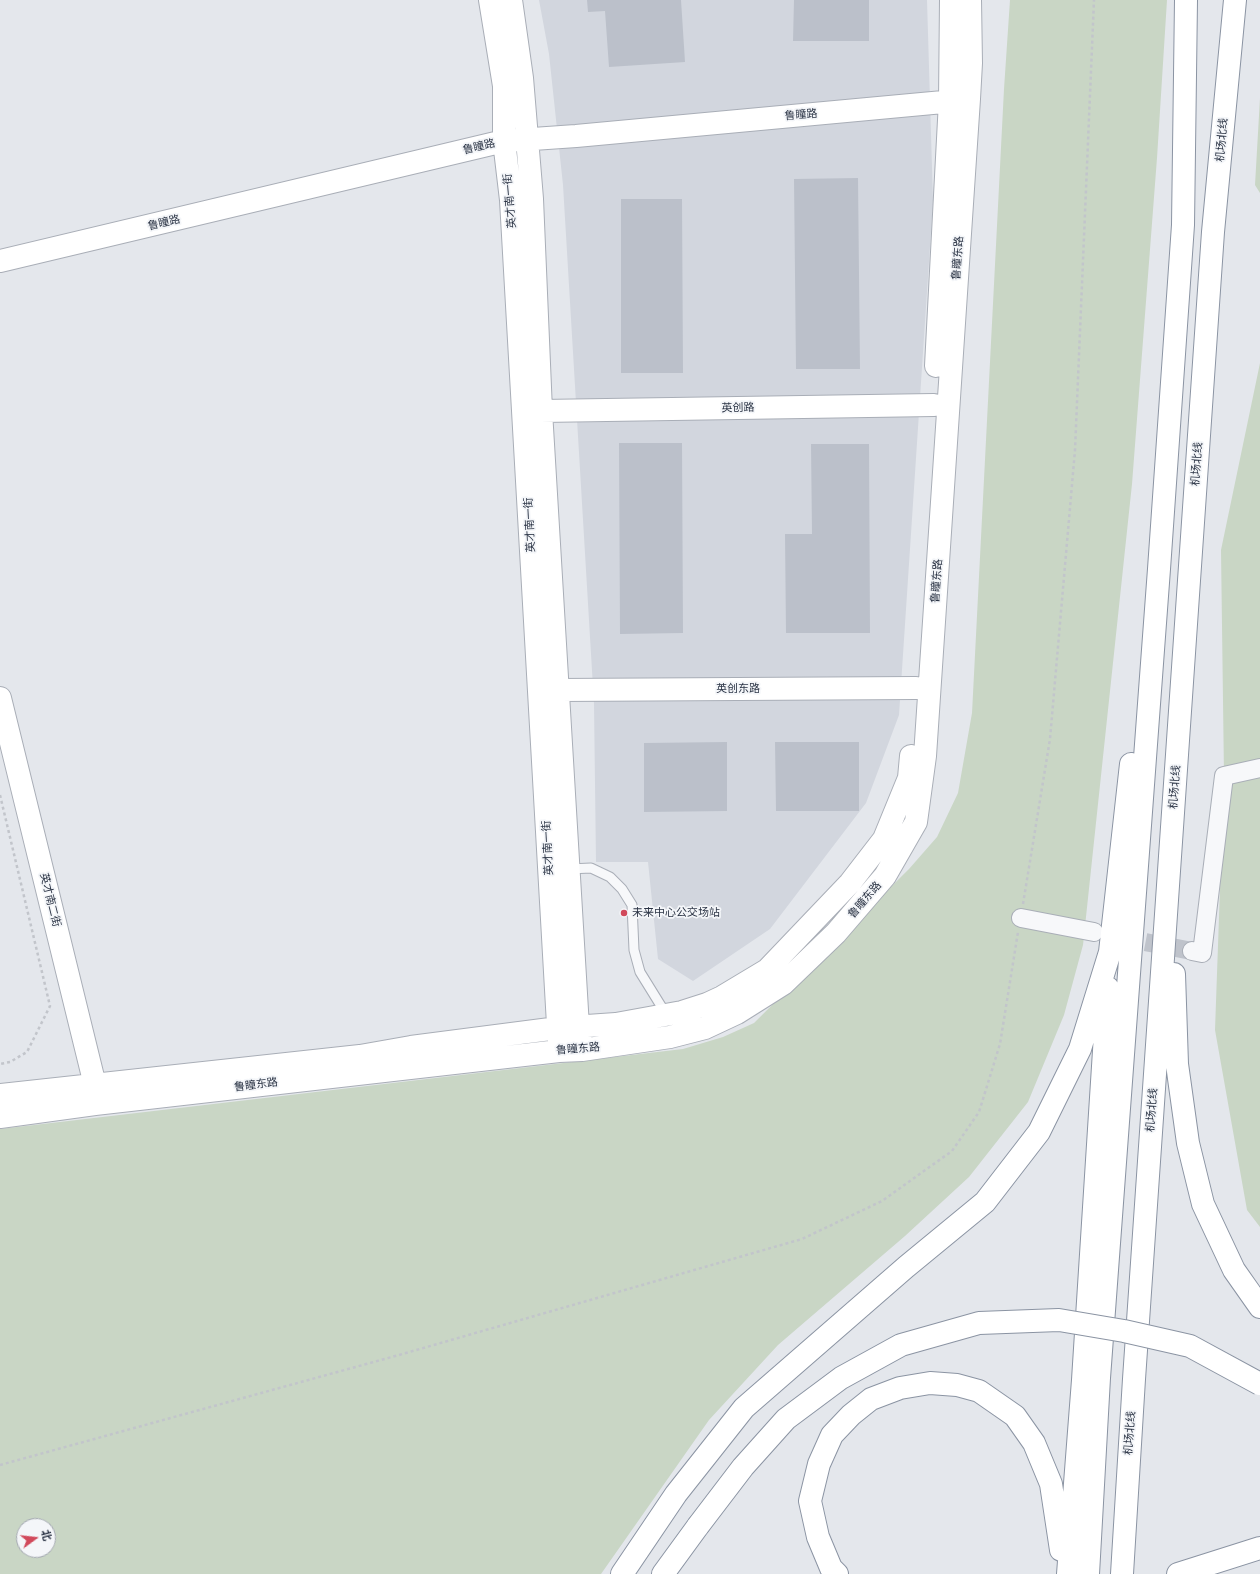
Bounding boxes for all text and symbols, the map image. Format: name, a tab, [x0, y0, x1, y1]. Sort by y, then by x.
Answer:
street label: 鲁瞳路	[784, 107, 818, 123]
street label: 机场北线	[1214, 118, 1230, 162]
street label: 鲁瞳路	[461, 137, 497, 157]
street label: 英才南一街	[501, 173, 519, 229]
street label: 鲁瞳路	[146, 213, 182, 233]
street label: 鲁瞳东路	[950, 236, 966, 280]
street label: 英创路	[721, 401, 755, 415]
street label: 机场北线	[1189, 442, 1205, 486]
street label: 英才南一街	[522, 497, 538, 553]
street label: 鲁瞳东路	[929, 559, 945, 603]
street label: 英创东路	[716, 682, 760, 696]
street label: 机场北线	[1167, 765, 1183, 809]
street label: 英才南一街	[540, 820, 556, 876]
street label: 英才南二街	[37, 872, 63, 928]
street label: 鲁瞳东路	[846, 879, 884, 921]
place label: 未来中心公交场站	[632, 906, 720, 920]
marker: 未来中心公交场站	[619, 908, 629, 918]
street label: 鲁瞳东路	[556, 1041, 600, 1057]
street label: 鲁瞳东路	[233, 1076, 279, 1094]
street label: 机场北线	[1144, 1088, 1160, 1132]
street label: 机场北线	[1122, 1411, 1138, 1455]
north arrow	[16, 1518, 56, 1558]
text: 北	[38, 1528, 56, 1542]

